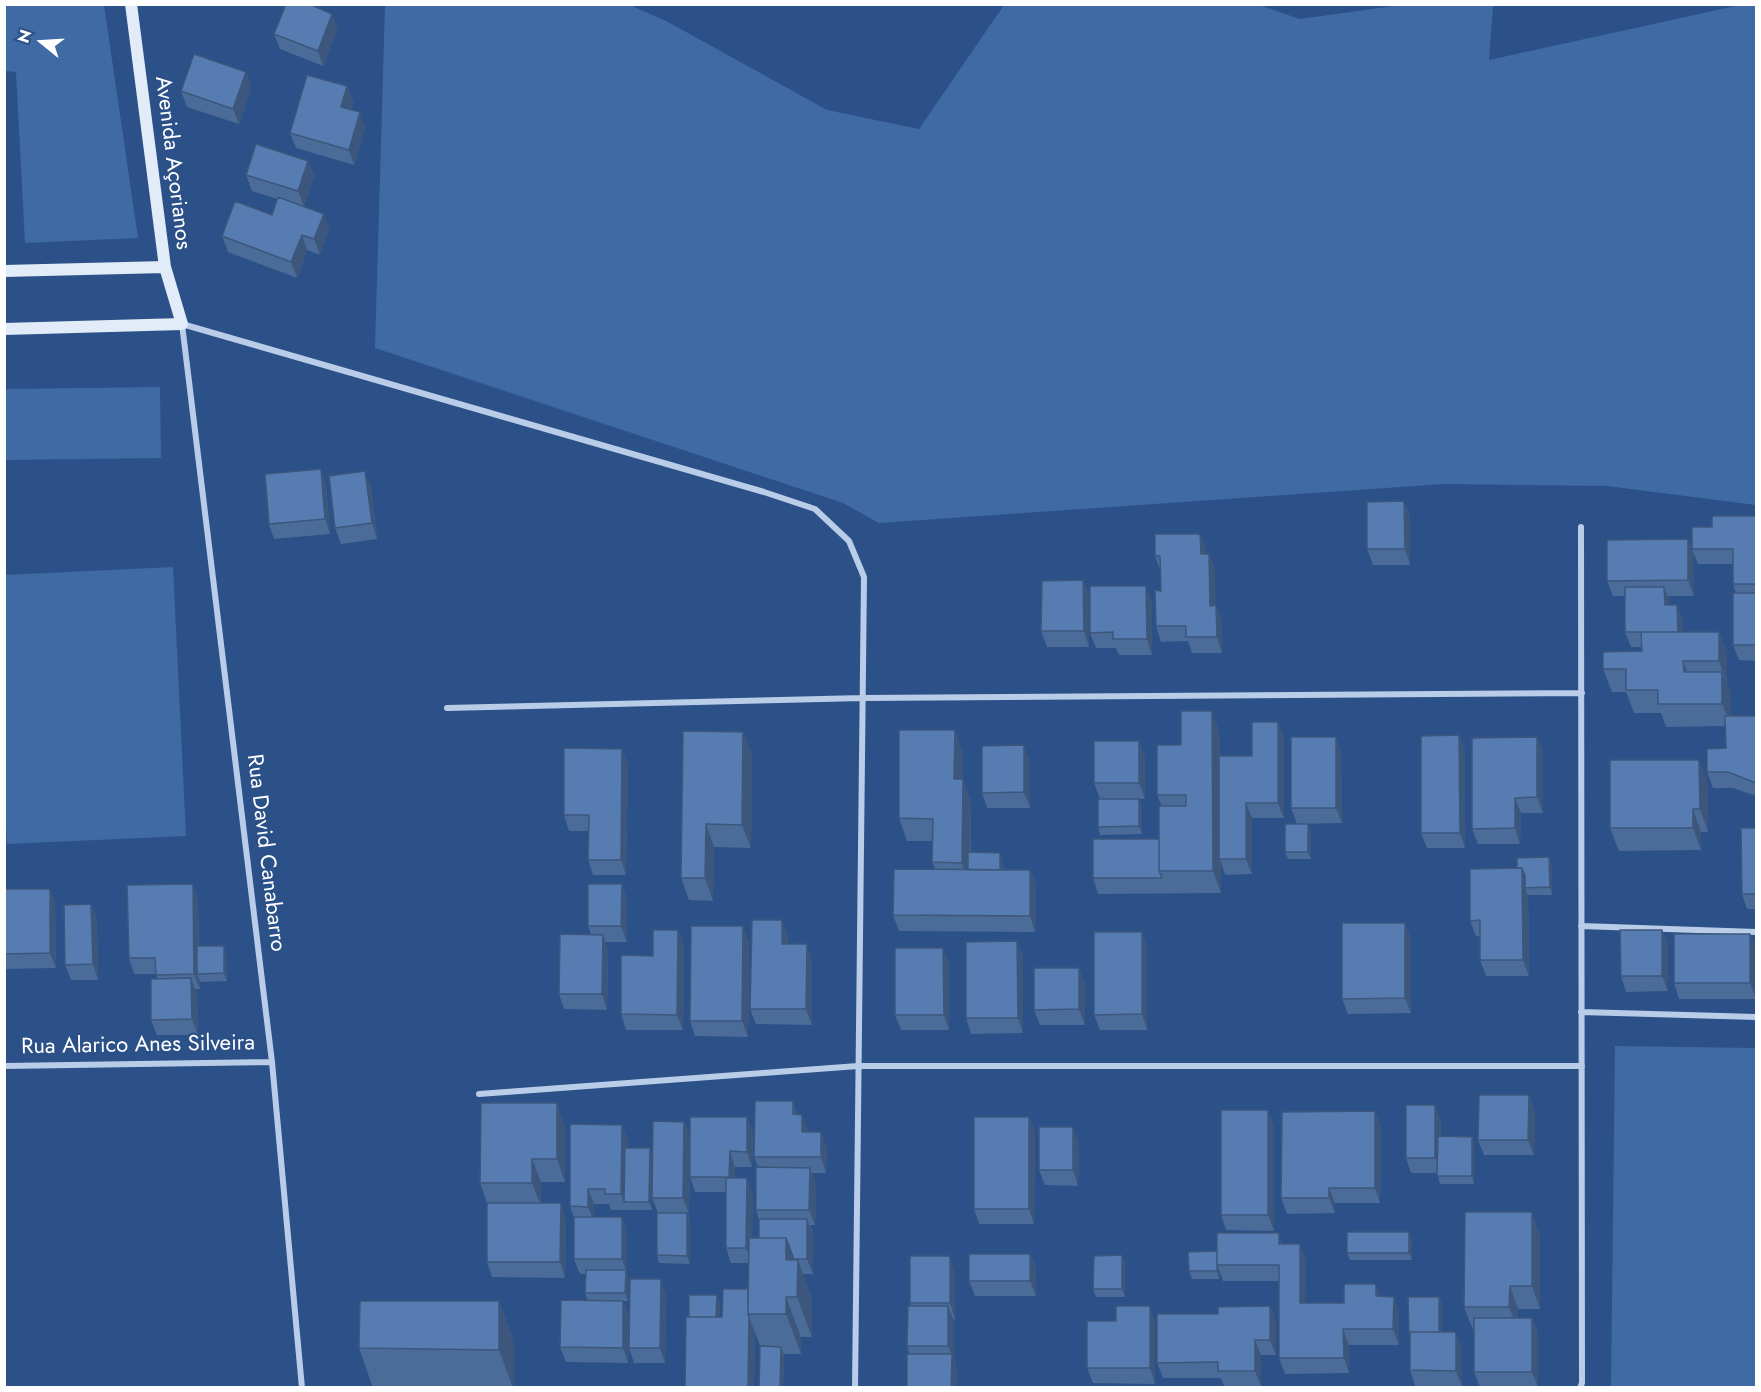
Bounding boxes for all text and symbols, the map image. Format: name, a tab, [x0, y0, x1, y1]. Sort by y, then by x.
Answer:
north arrow	[12, 12, 72, 72]
text: N	[12, 27, 37, 46]
street label: Avenida Açorianos	[148, 75, 196, 251]
street label: Rua David Canabarro	[240, 753, 290, 953]
street label: Rua Alarico Anes Silveira	[21, 1031, 255, 1061]

